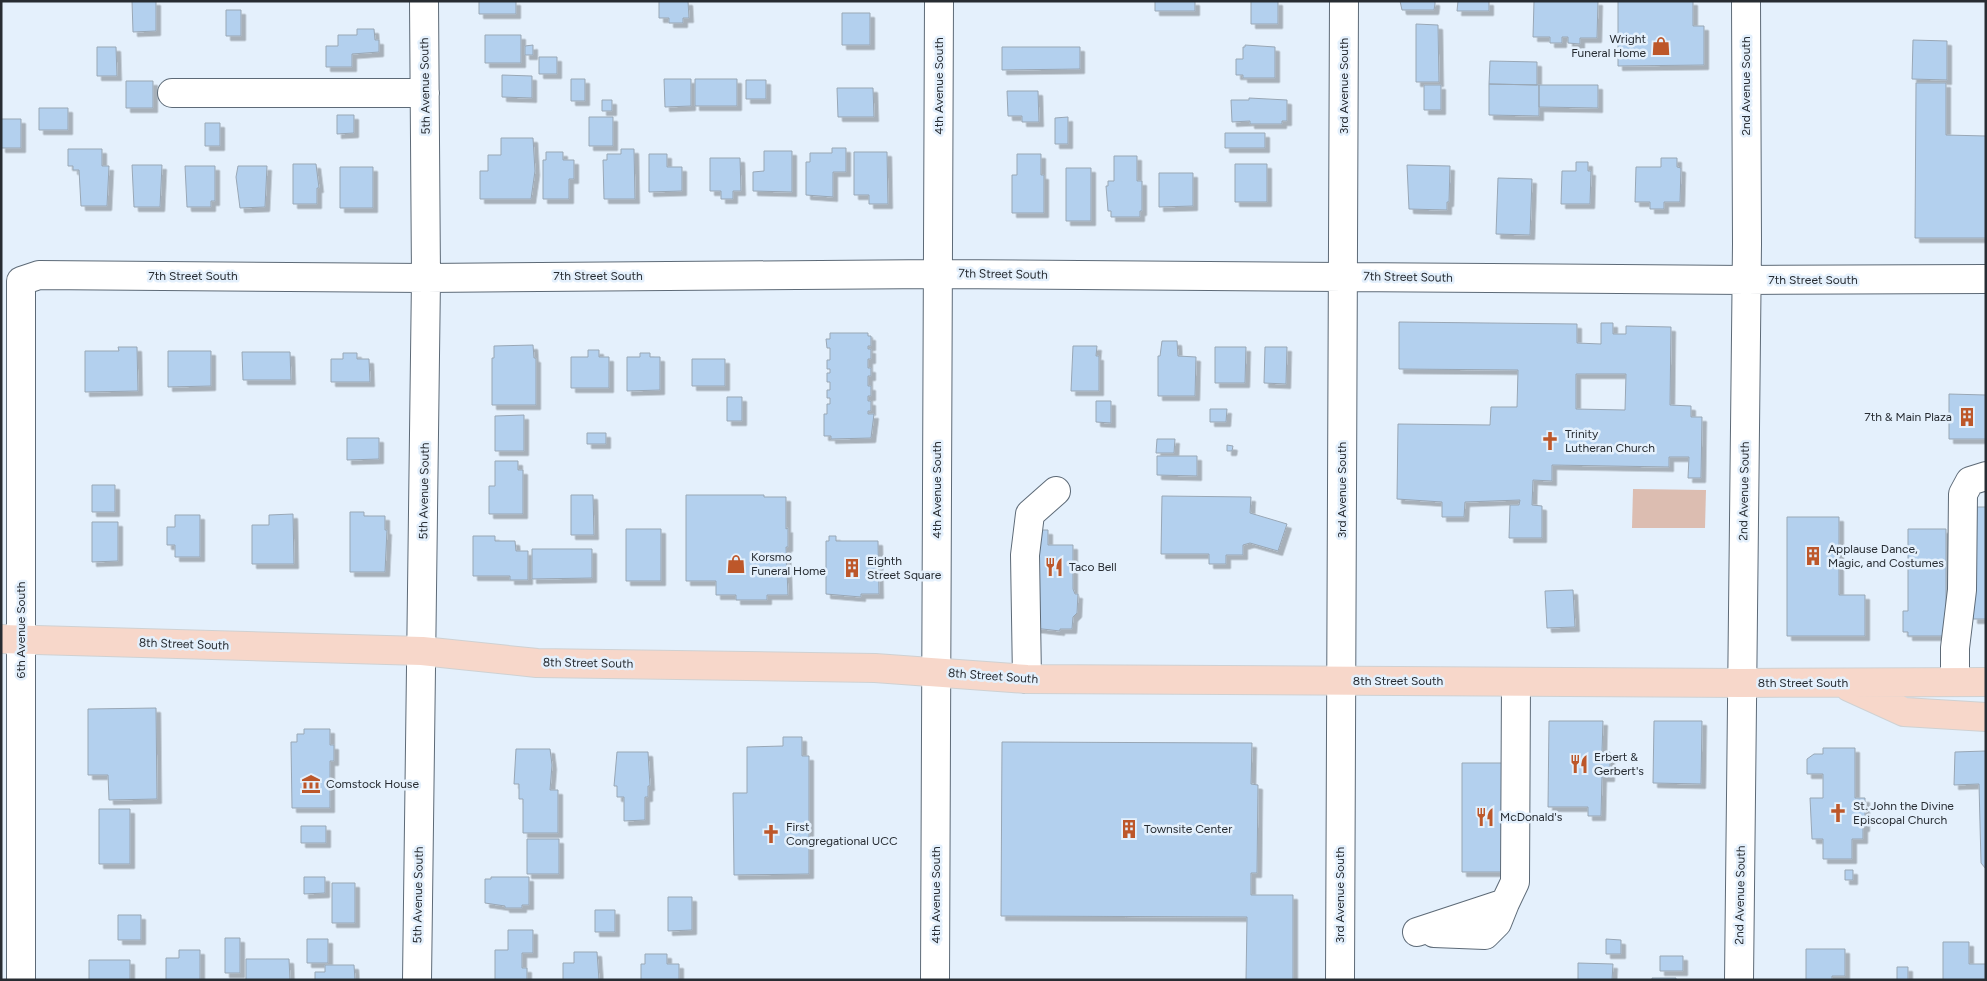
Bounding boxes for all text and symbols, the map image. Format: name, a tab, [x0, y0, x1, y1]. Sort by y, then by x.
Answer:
place label: Wright Funeral Home	[1571, 32, 1646, 60]
shop icon: Wright Funeral Home	[1650, 35, 1672, 57]
street label: 2nd Avenue South	[1739, 36, 1753, 136]
street label: 5th Avenue South	[417, 37, 433, 135]
street label: 4th Avenue South	[932, 37, 946, 135]
street label: 3rd Avenue South	[1337, 38, 1351, 134]
street label: 7th Street South	[958, 266, 1048, 282]
street label: 7th Street South	[148, 269, 238, 283]
street label: 7th Street South	[553, 269, 643, 283]
street label: 7th Street South	[1363, 269, 1453, 285]
street label: 7th Street South	[1768, 273, 1858, 287]
building icon: 7th & Main Plaza	[1956, 406, 1978, 428]
place label: 7th & Main Plaza	[1864, 410, 1952, 424]
place label: Trinity Lutheran Church	[1565, 427, 1655, 455]
church icon: Trinity Lutheran Church	[1539, 430, 1561, 452]
street label: 4th Avenue South	[930, 441, 944, 539]
street label: 2nd Avenue South	[1736, 441, 1752, 541]
street label: 5th Avenue South	[416, 442, 432, 540]
street label: 3rd Avenue South	[1335, 442, 1349, 538]
place label: Applause Dance, Magic, and Costumes	[1828, 542, 1944, 570]
building icon: Applause Dance, Magic, and Costumes	[1802, 545, 1824, 567]
place label: Korsmo Funeral Home	[751, 550, 826, 578]
shop icon: Korsmo Funeral Home	[725, 553, 747, 575]
place label: Eighth Street Square	[867, 554, 942, 582]
restaurant icon: Taco Bell	[1043, 556, 1065, 578]
building icon: Eighth Street Square	[841, 557, 863, 579]
place label: Taco Bell	[1069, 560, 1117, 574]
street label: 6th Avenue South	[14, 581, 28, 678]
street label: 8th Street South	[139, 635, 230, 653]
street label: 8th Street South	[543, 655, 634, 671]
street label: 8th Street South	[947, 666, 1039, 686]
street label: 8th Street South	[1353, 674, 1443, 688]
street label: 8th Street South	[1758, 676, 1848, 690]
place label: Erbert & Gerbert's	[1594, 750, 1644, 778]
restaurant icon: Erbert & Gerbert's	[1568, 753, 1590, 775]
museum icon: Comstock House	[300, 773, 322, 795]
place label: Comstock House	[326, 777, 419, 791]
place label: St. John the Divine Episcopal Church	[1853, 799, 1954, 827]
church icon: St. John the Divine Episcopal Church	[1827, 802, 1849, 824]
restaurant icon: McDonald's	[1474, 806, 1496, 828]
place label: McDonald's	[1500, 810, 1563, 824]
building icon: Townsite Center	[1118, 818, 1140, 840]
place label: First Congregational UCC	[786, 820, 898, 848]
place label: Townsite Center	[1144, 822, 1232, 836]
church icon: First Congregational UCC	[760, 823, 782, 845]
street label: 2nd Avenue South	[1732, 845, 1748, 945]
street label: 5th Avenue South	[410, 846, 426, 944]
street label: 4th Avenue South	[929, 846, 943, 944]
street label: 3rd Avenue South	[1333, 847, 1347, 943]

